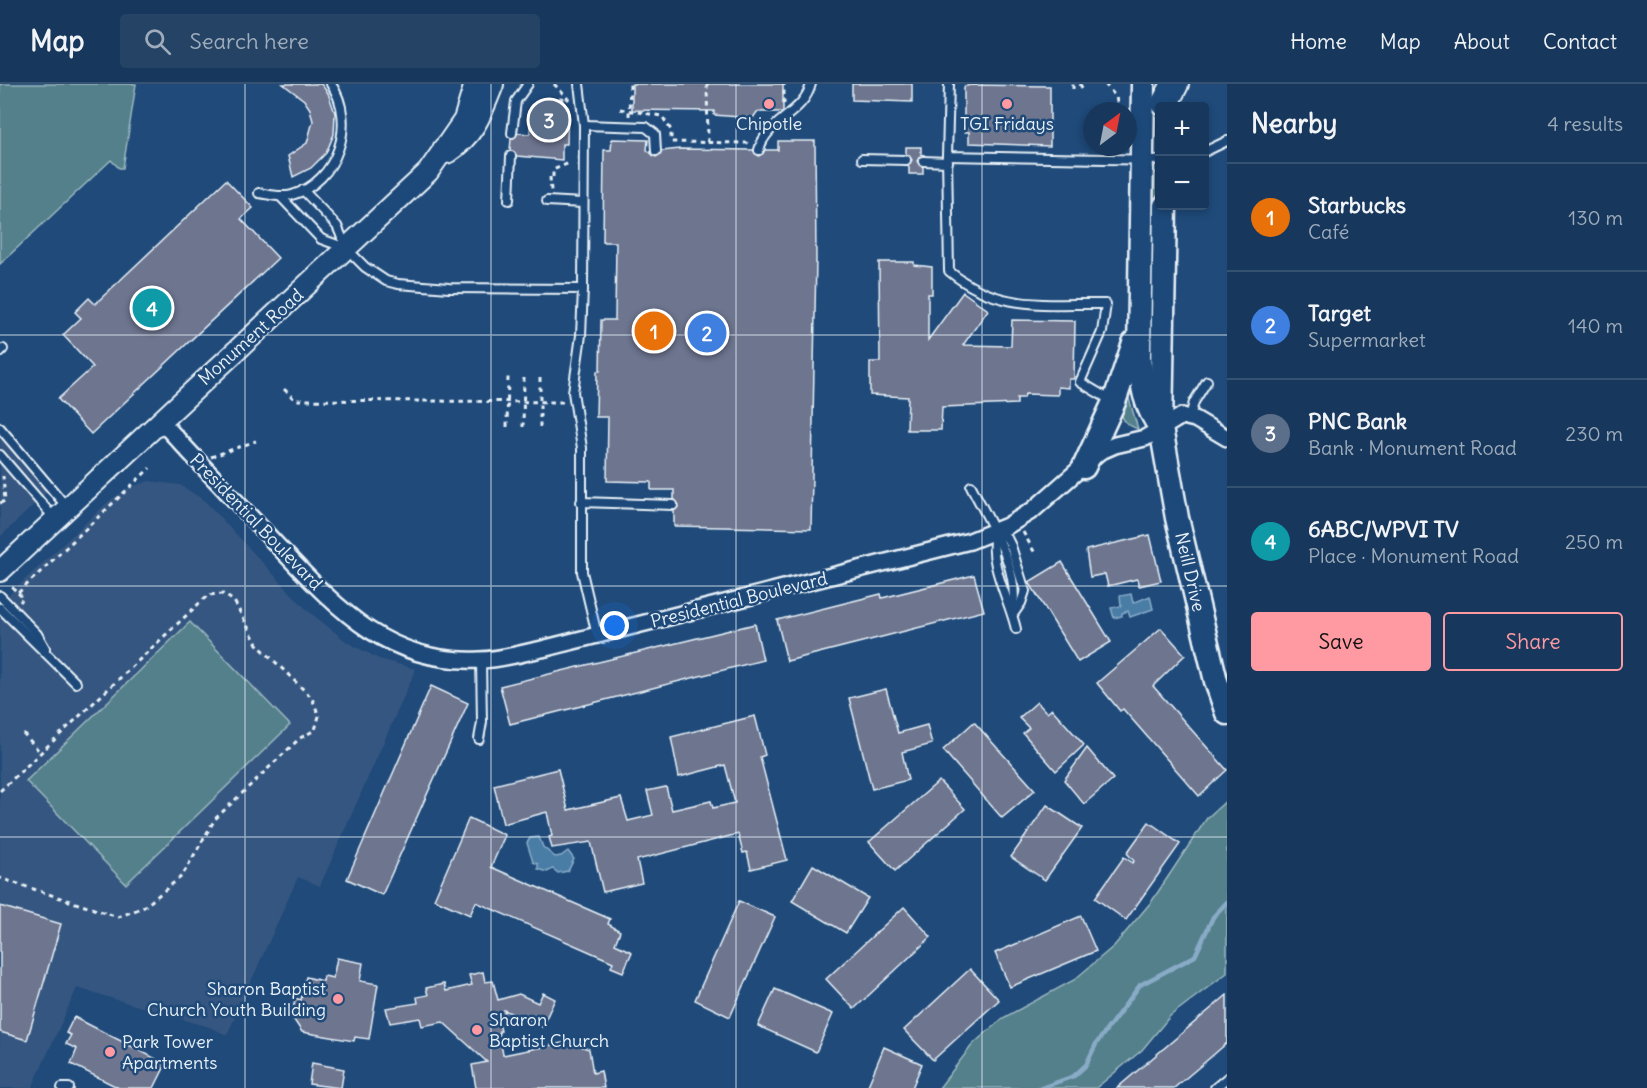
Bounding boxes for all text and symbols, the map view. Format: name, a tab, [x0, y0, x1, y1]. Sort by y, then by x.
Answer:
search box	[120, 14, 540, 68]
text: Map	[30, 23, 84, 59]
icon: search	[141, 25, 174, 58]
text: Search here	[189, 27, 309, 55]
text: Home	[1290, 28, 1347, 55]
text: Map	[1380, 28, 1421, 55]
text: About	[1454, 28, 1510, 55]
text: Contact	[1543, 28, 1617, 55]
marker: Chipotle	[762, 97, 776, 111]
marker: TGI Fridays	[1000, 97, 1014, 111]
pin: 3	[530, 98, 568, 142]
north arrow	[1083, 102, 1137, 156]
map controls	[1155, 102, 1209, 210]
button: +	[1155, 102, 1209, 156]
text: Nearby	[1251, 107, 1337, 140]
text: 4 results	[1547, 111, 1623, 136]
place label: Chipotle	[736, 112, 802, 135]
place label: TGI Fridays	[960, 112, 1054, 135]
button: −	[1155, 156, 1209, 210]
text: Starbucks	[1308, 191, 1406, 219]
text: 1	[1267, 205, 1274, 230]
text: 130 m	[1568, 205, 1623, 230]
text: Café	[1308, 219, 1349, 244]
street label: Monument Road	[193, 283, 308, 390]
pin: 4	[132, 286, 172, 330]
text: Target	[1308, 299, 1371, 327]
pin: 1	[634, 308, 674, 354]
pin: 2	[688, 310, 726, 356]
text: 2	[1265, 313, 1276, 338]
text: 140 m	[1568, 313, 1623, 338]
text: Supermarket	[1308, 327, 1426, 352]
text: PNC Bank	[1308, 407, 1407, 435]
text: 3	[1265, 421, 1276, 446]
text: 230 m	[1565, 421, 1623, 446]
text: Bank · Monument Road	[1308, 435, 1517, 460]
street label: Presidential Boulevard	[185, 448, 328, 595]
text: 6ABC/WPVI TV	[1308, 515, 1459, 543]
text: 4	[1265, 529, 1276, 554]
text: 250 m	[1565, 529, 1623, 554]
street label: Neill Drive	[1170, 530, 1211, 614]
text: Place · Monument Road	[1308, 543, 1519, 568]
street label: Presidential Boulevard	[648, 566, 830, 633]
your location	[600, 611, 629, 640]
button: Save	[1251, 612, 1431, 671]
button: Share	[1443, 612, 1623, 671]
place label: Sharon Baptist Church Youth Building	[147, 977, 326, 1021]
marker: Sharon Baptist Church Youth Building	[331, 992, 345, 1006]
place label: Sharon Baptist Church	[489, 1008, 609, 1052]
marker: Sharon Baptist Church	[470, 1023, 484, 1037]
place label: Park Tower Apartments	[122, 1030, 218, 1074]
marker: Park Tower Apartments	[103, 1045, 117, 1059]

